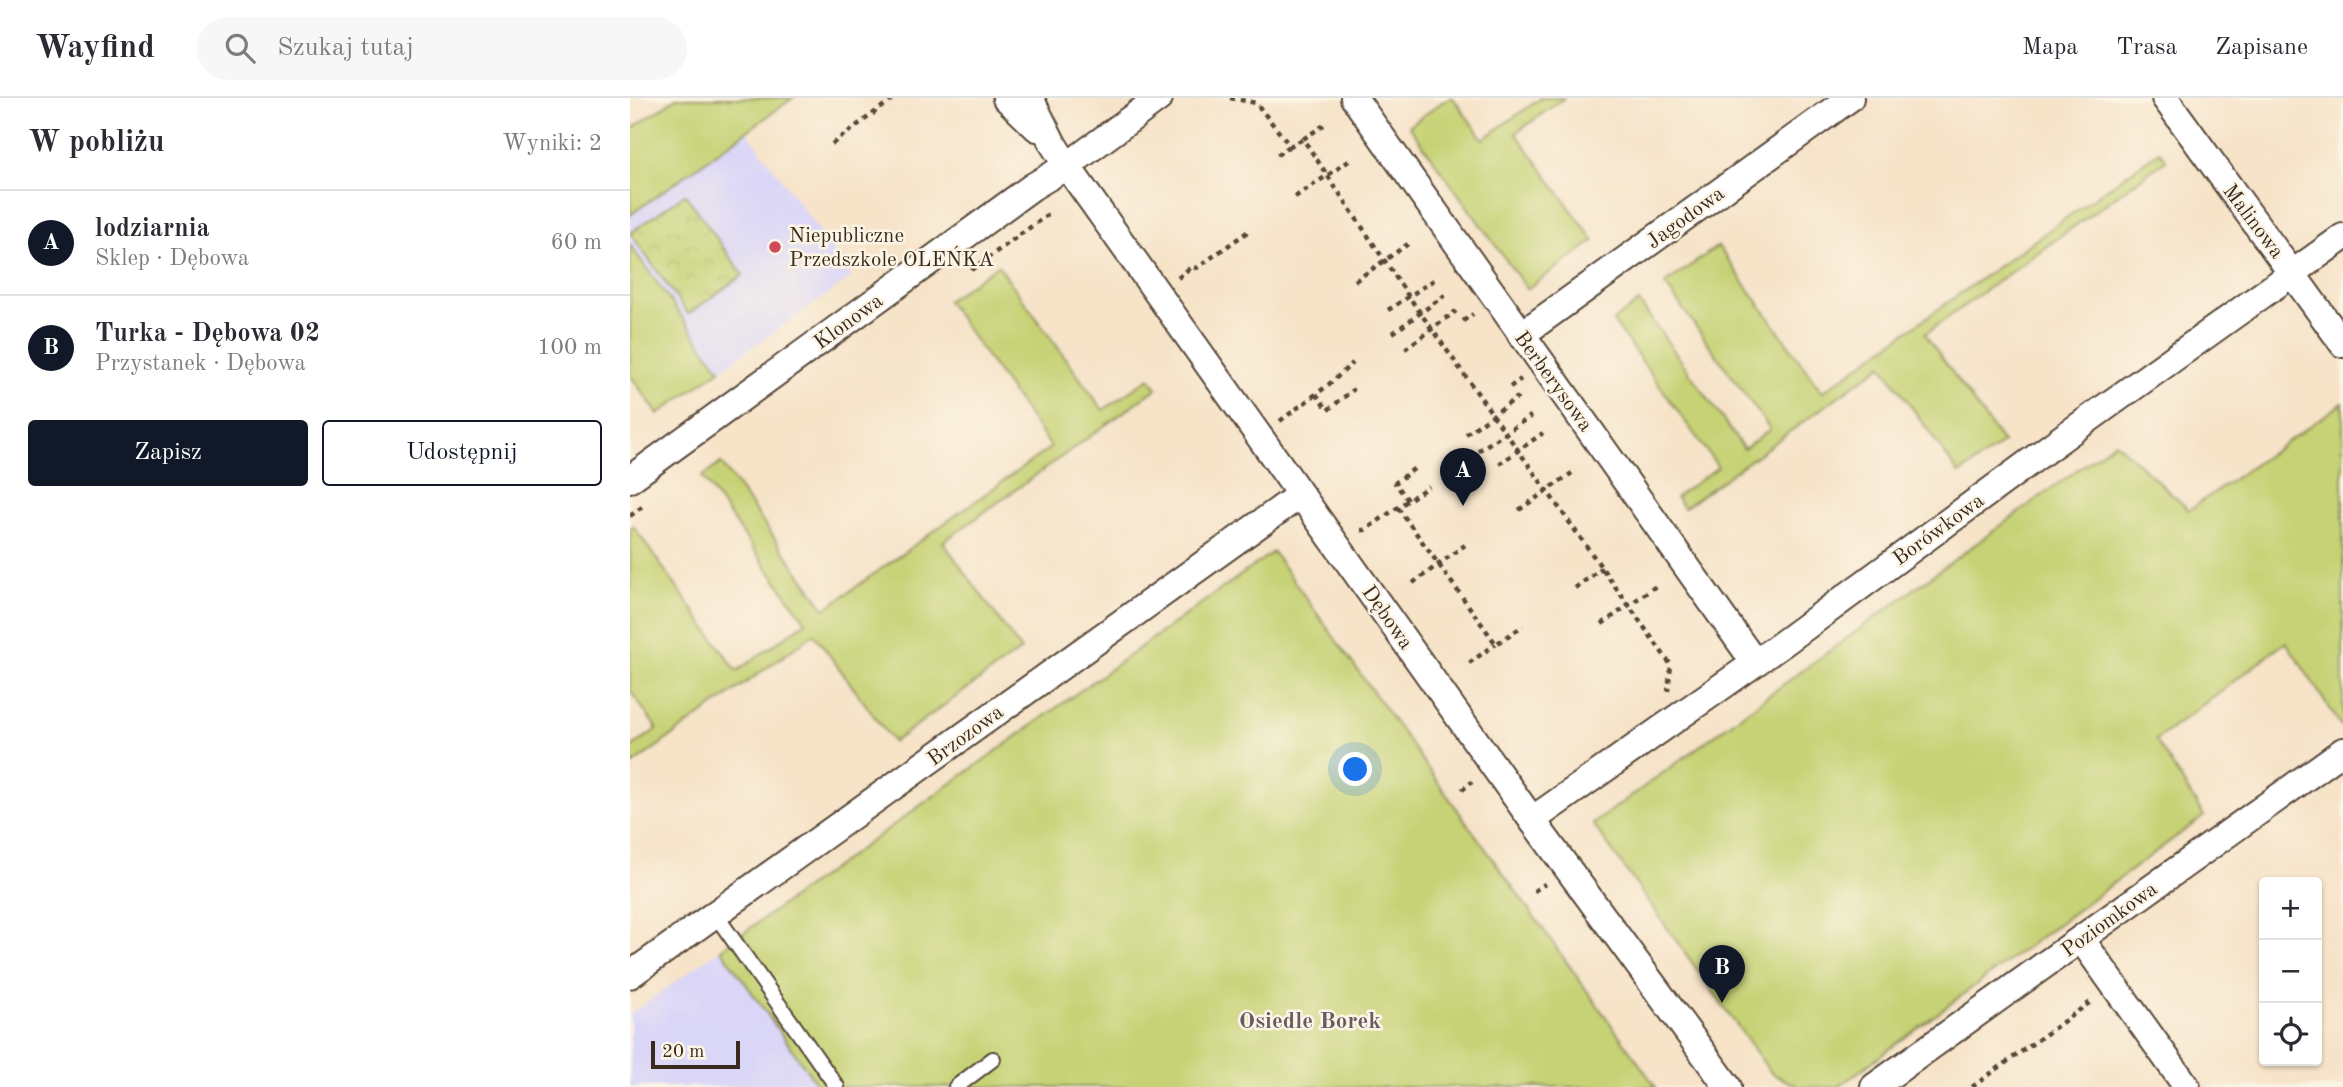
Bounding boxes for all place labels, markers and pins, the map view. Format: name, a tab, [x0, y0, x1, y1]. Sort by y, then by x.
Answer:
place label: Niepubliczne Przedszkole OLEŃKA	[789, 226, 994, 271]
marker: Niepubliczne Przedszkole OLEŃKA	[767, 239, 783, 255]
pin: A	[1440, 448, 1486, 506]
pin: B	[1699, 945, 1745, 1003]

